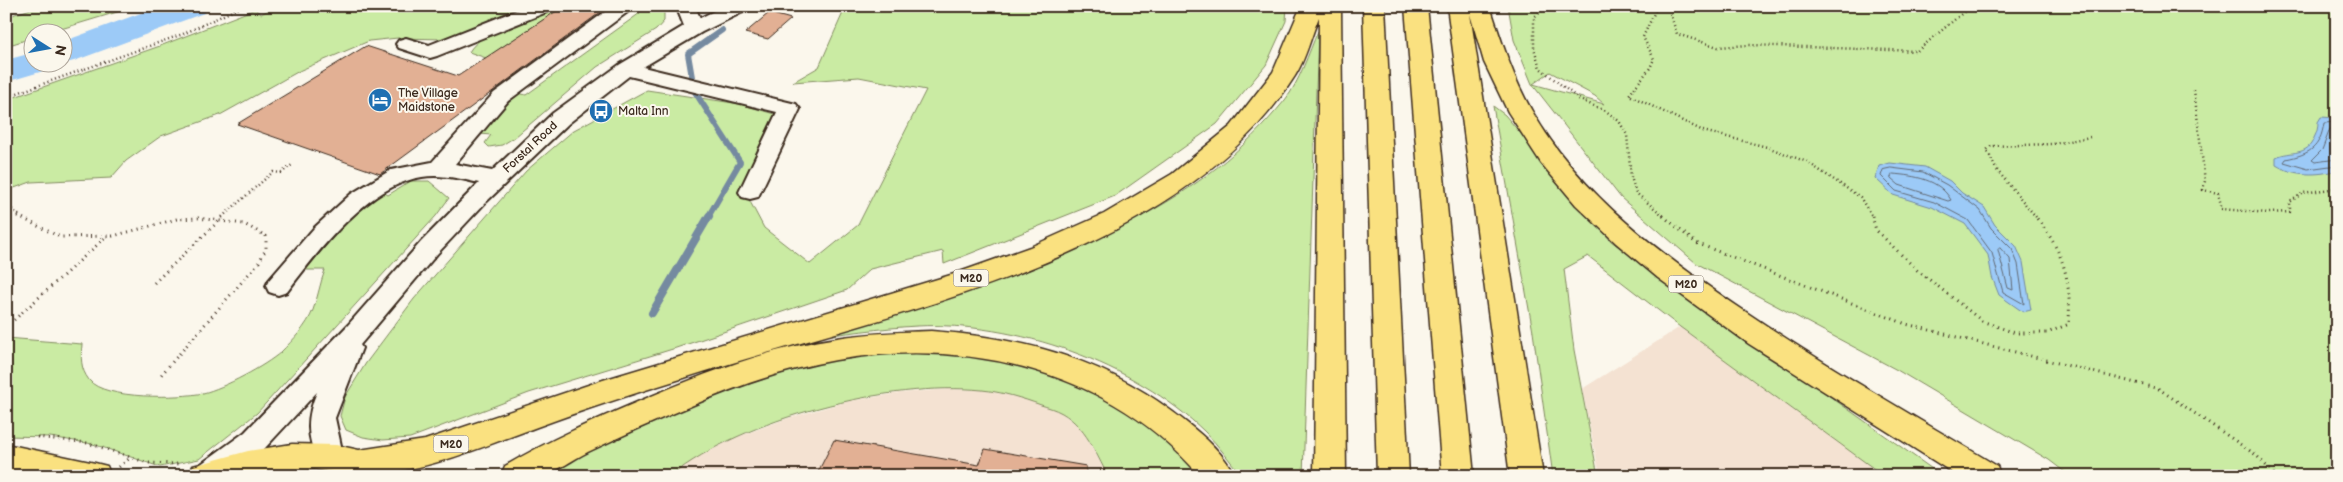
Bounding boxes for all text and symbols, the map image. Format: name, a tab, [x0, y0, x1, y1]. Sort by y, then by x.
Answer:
north arrow	[22, 22, 72, 72]
text: N	[51, 44, 70, 57]
place label: The Village Maidstone	[398, 86, 458, 115]
hotel icon: The Village Maidstone	[367, 87, 393, 113]
bus stop icon: Malta Inn	[588, 98, 614, 124]
place label: Malta Inn	[618, 104, 669, 119]
street label: Forstal Road	[500, 118, 561, 176]
road number: M20	[954, 270, 988, 286]
road number: M20	[1668, 276, 1704, 292]
road number: M20	[434, 436, 468, 452]

